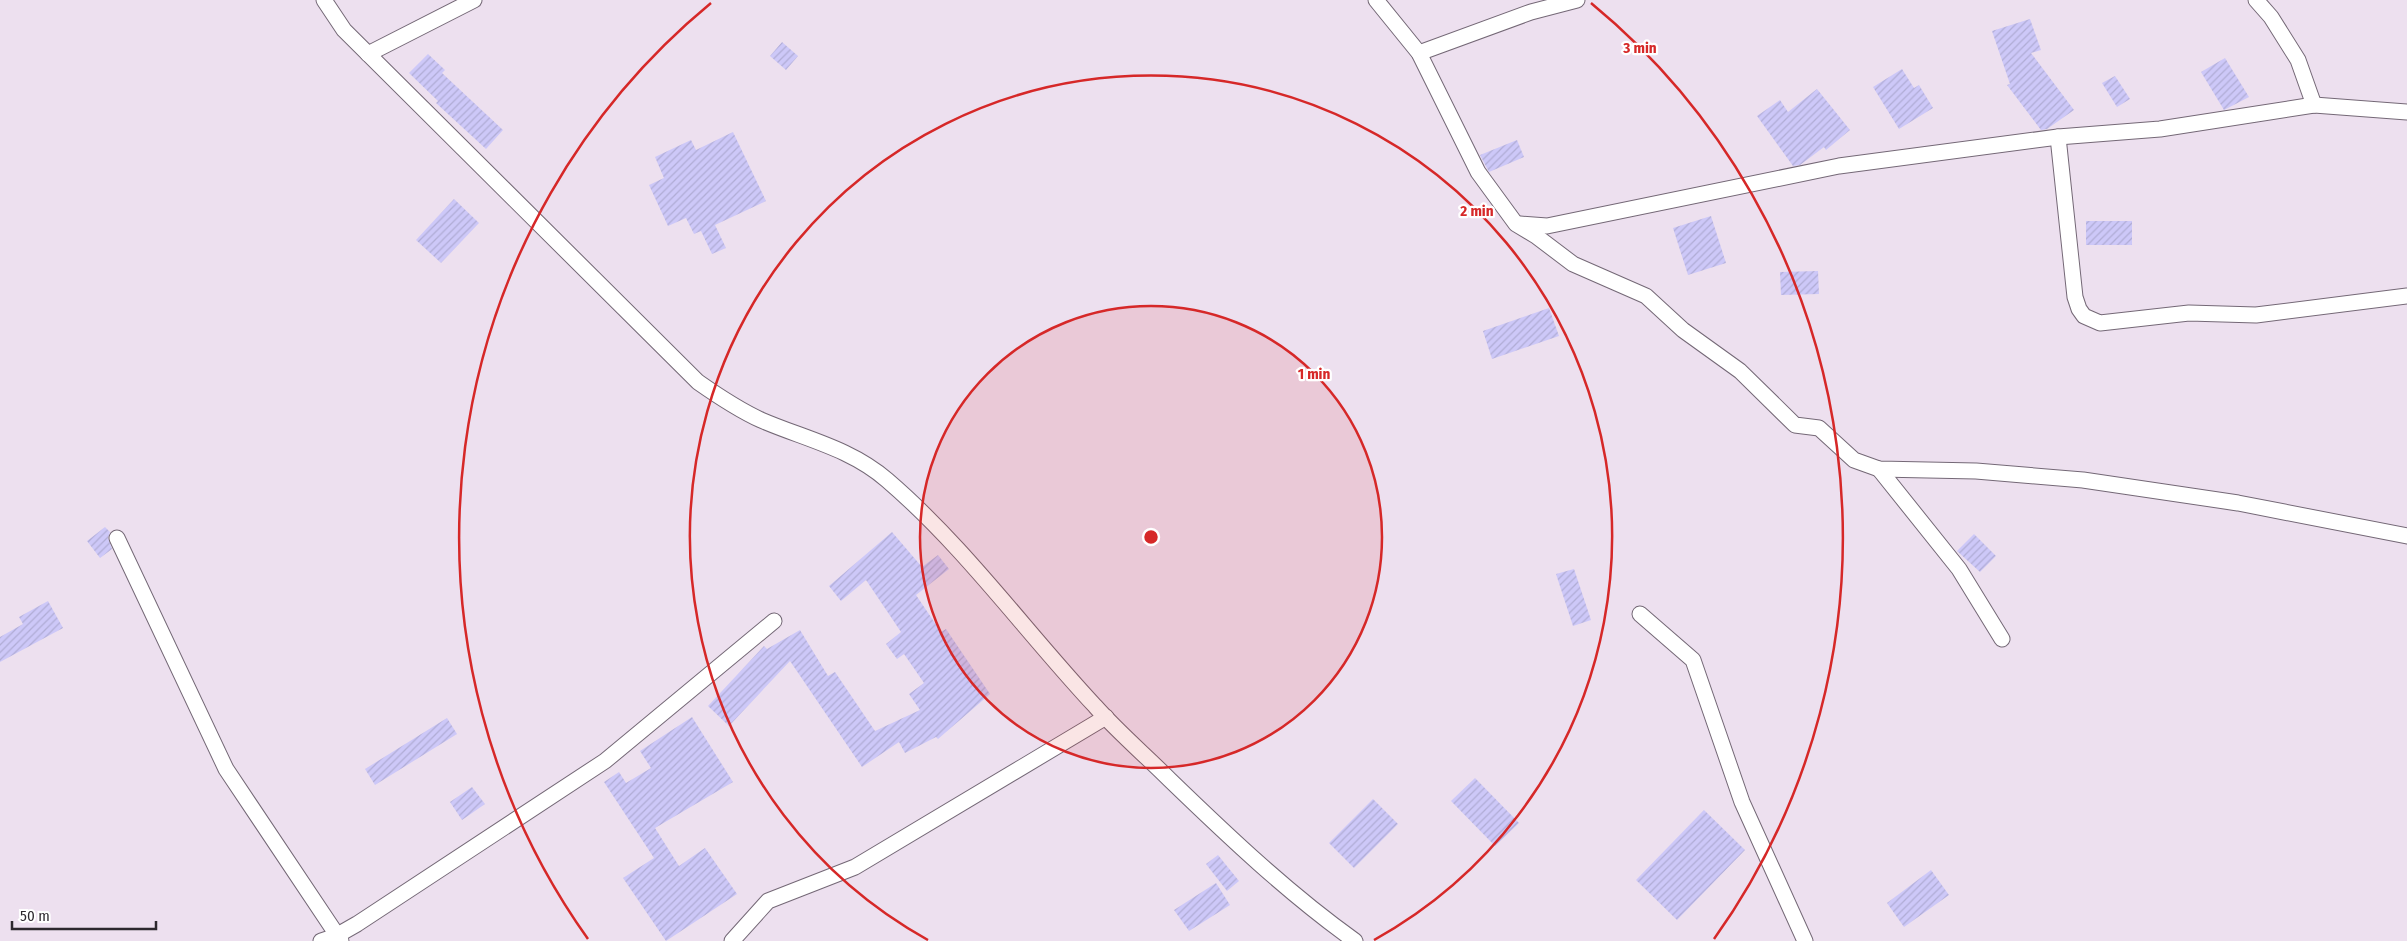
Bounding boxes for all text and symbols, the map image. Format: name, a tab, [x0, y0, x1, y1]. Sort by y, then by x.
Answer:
text: 3 min	[1622, 39, 1657, 57]
text: 2 min	[1459, 202, 1494, 220]
text: 1 min	[1298, 365, 1330, 383]
centre of rings	[1142, 528, 1160, 546]
scale bar	[12, 898, 156, 930]
text: 50 m	[20, 907, 50, 925]

